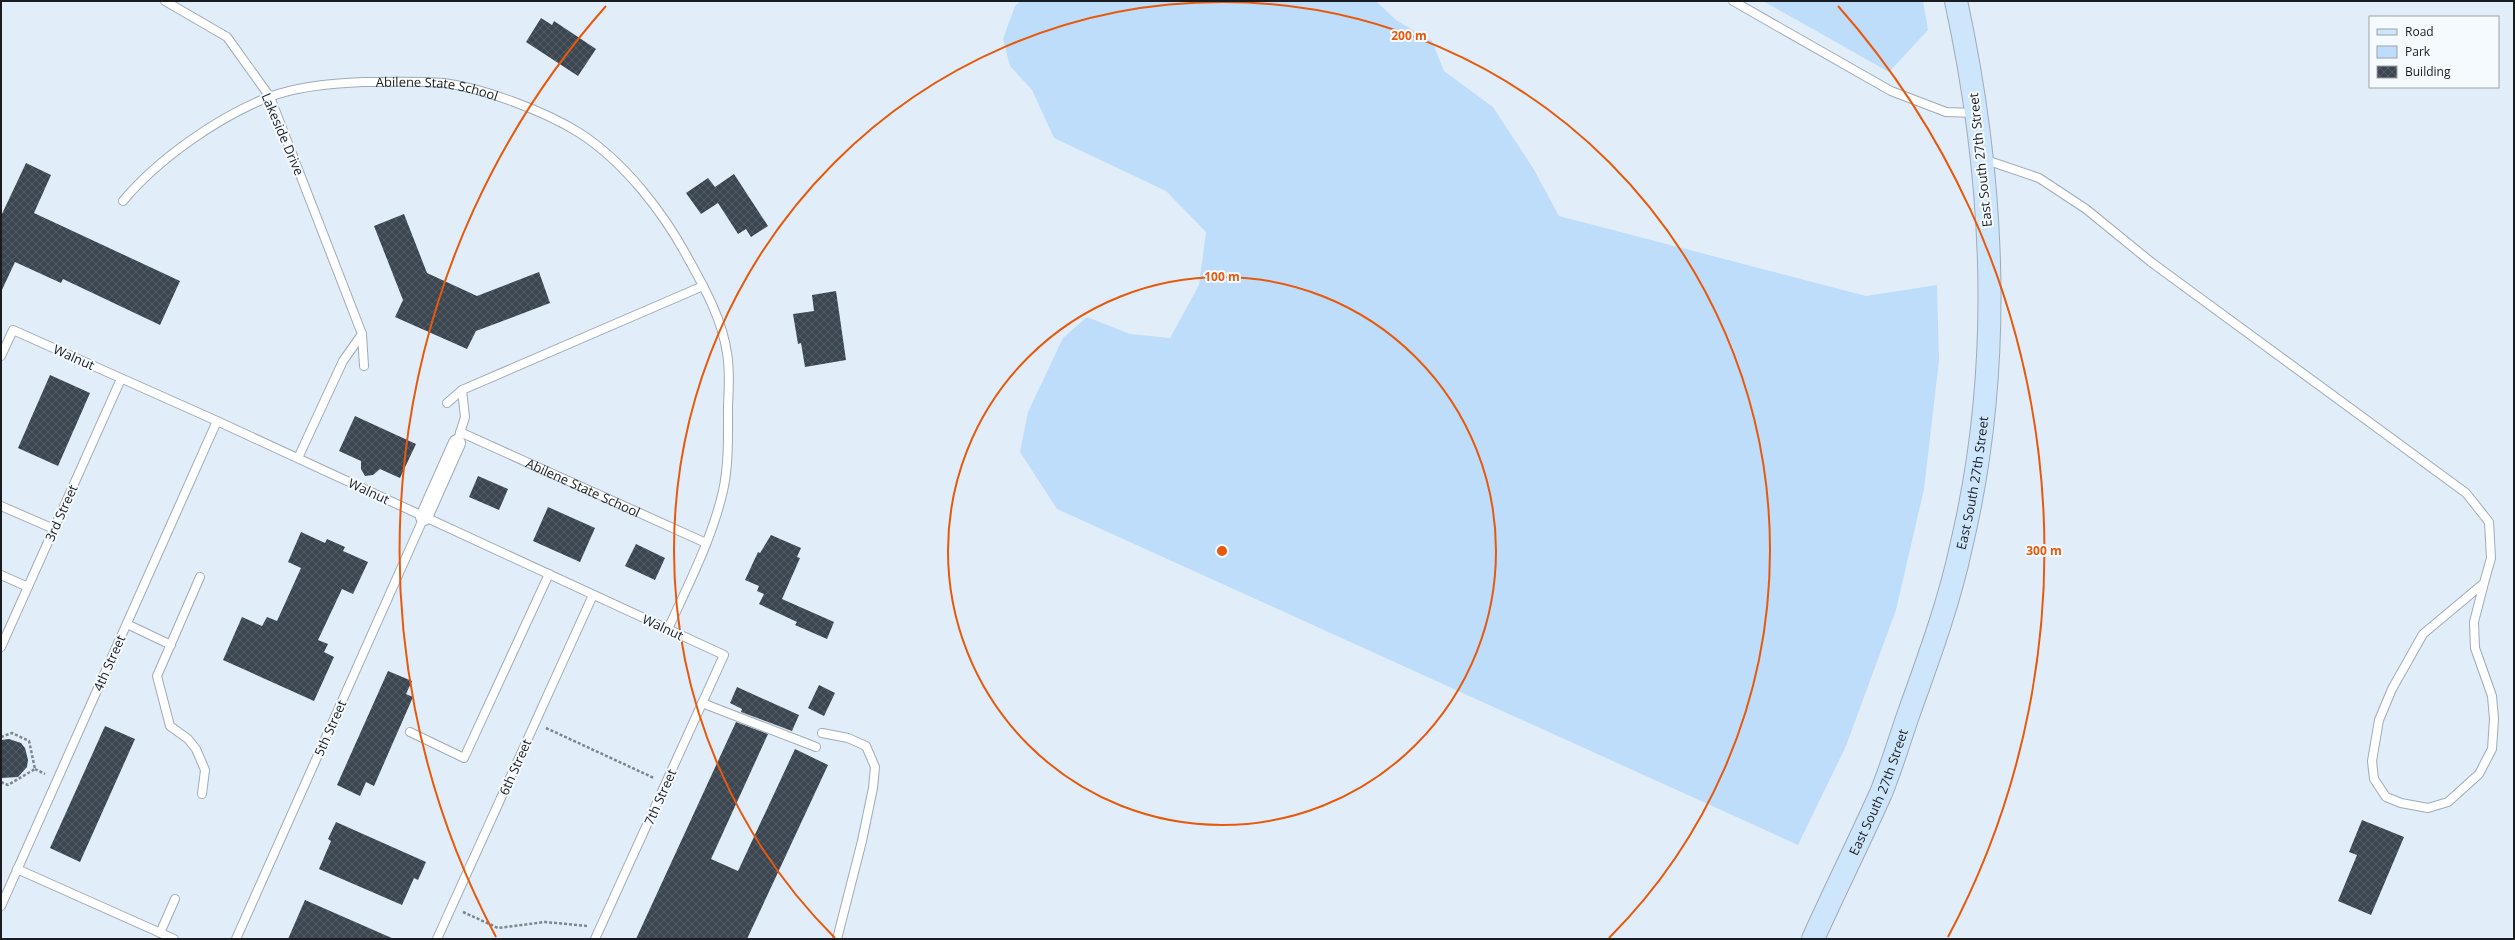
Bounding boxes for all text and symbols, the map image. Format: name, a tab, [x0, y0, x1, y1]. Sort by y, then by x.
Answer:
legend	[2369, 16, 2499, 88]
text: Road	[2405, 23, 2434, 40]
text: 200 m	[1391, 27, 1427, 44]
text: Park	[2405, 43, 2431, 60]
text: Building	[2405, 63, 2451, 80]
street label: Abilene State School	[376, 73, 500, 105]
street label: Lakeside Drive	[258, 90, 308, 178]
street label: East South 27th Street	[1964, 92, 1996, 228]
text: 100 m	[1204, 268, 1240, 285]
street label: Walnut	[51, 340, 98, 374]
street label: East South 27th Street	[1952, 415, 1992, 551]
street label: Abilene State School	[523, 454, 643, 521]
street label: Walnut	[346, 474, 393, 508]
street label: 3rd Street	[40, 481, 82, 544]
text: 300 m	[2026, 542, 2062, 559]
centre of rings	[1215, 544, 1229, 558]
street label: Walnut	[640, 610, 687, 644]
street label: 4th Street	[89, 632, 130, 694]
street label: 5th Street	[310, 697, 351, 759]
street label: East South 27th Street	[1844, 726, 1912, 858]
street label: 6th Street	[495, 736, 536, 798]
street label: 7th Street	[640, 766, 681, 828]

